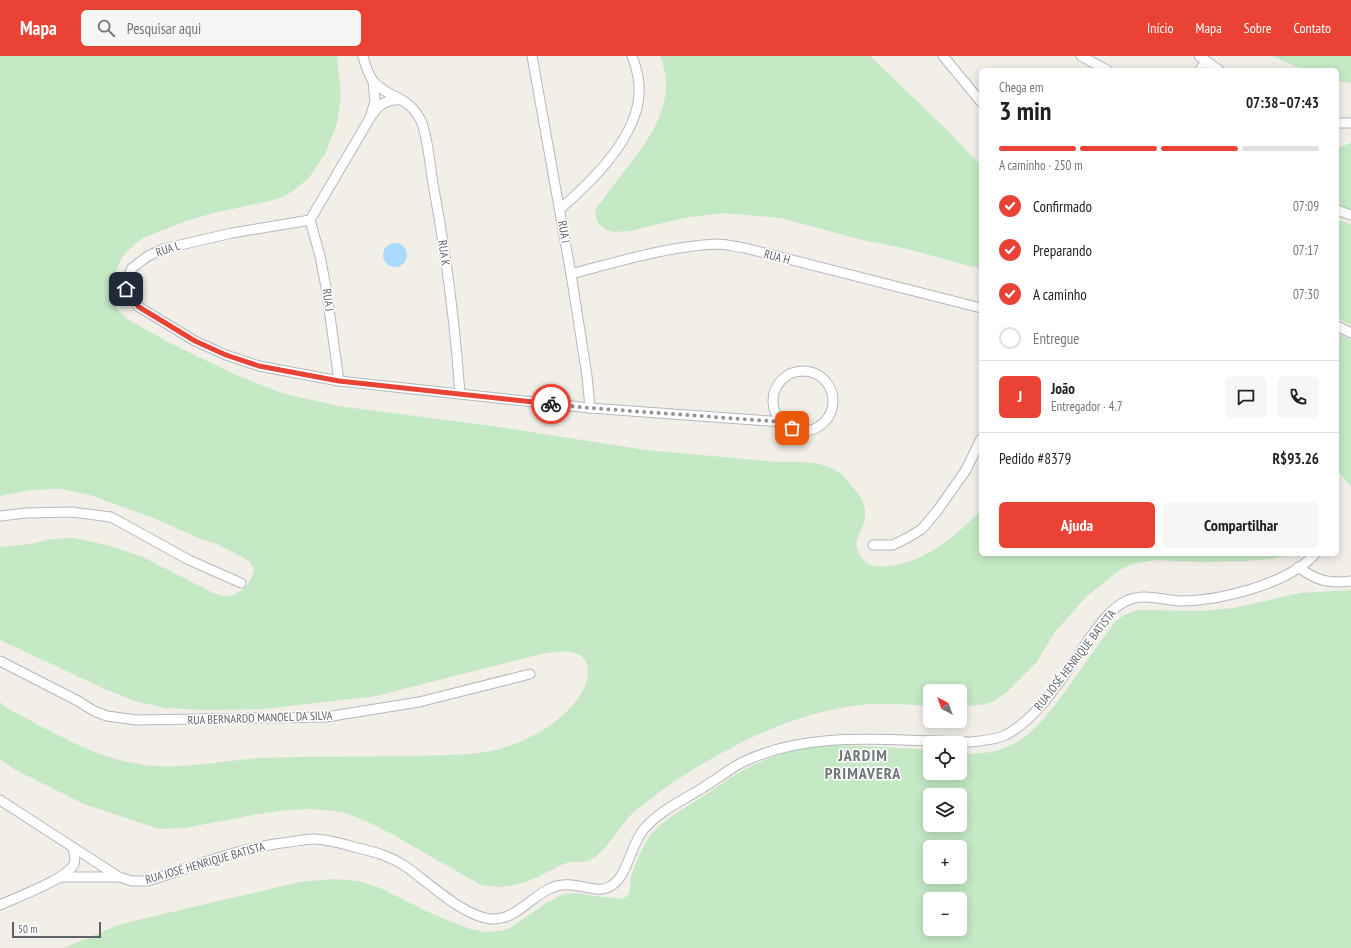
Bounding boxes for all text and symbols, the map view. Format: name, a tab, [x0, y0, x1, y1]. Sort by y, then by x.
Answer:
search box	[81, 10, 361, 46]
text: Mapa	[20, 16, 57, 40]
icon: search	[95, 17, 117, 39]
text: Pesquisar aqui	[127, 19, 201, 38]
text: Início	[1147, 19, 1174, 37]
text: Mapa	[1196, 19, 1222, 37]
text: Sobre	[1244, 19, 1272, 37]
text: Contato	[1294, 19, 1331, 37]
text: Chega em	[999, 79, 1043, 96]
text: 07:38–07:43	[1246, 93, 1319, 112]
text: 3 min	[999, 94, 1052, 127]
text: A caminho · 250 m	[999, 157, 1083, 174]
icon: check	[999, 195, 1021, 217]
text: Confirmado	[1033, 197, 1092, 216]
text: 07:09	[1293, 198, 1319, 215]
street label: RUA I	[555, 219, 574, 244]
street label: RUA L	[154, 238, 182, 259]
street label: RUA K	[435, 239, 454, 267]
icon: check	[999, 239, 1021, 261]
text: Preparando	[1033, 241, 1092, 260]
text: 07:17	[1293, 242, 1319, 259]
street label: RUA H	[762, 246, 792, 267]
pin	[109, 272, 143, 306]
icon: home	[115, 278, 137, 300]
icon: check	[999, 283, 1021, 305]
text: A caminho	[1033, 285, 1087, 304]
text: 07:30	[1293, 286, 1319, 303]
street label: RUA J	[319, 288, 338, 312]
text: Entregue	[1033, 329, 1080, 348]
button: chat	[1225, 376, 1267, 418]
button: phone	[1277, 376, 1319, 418]
text: João	[1051, 379, 1075, 398]
courier	[531, 384, 571, 424]
text: J	[1018, 387, 1022, 406]
icon: bike	[540, 393, 562, 415]
text: Entregador · 4.7	[1051, 398, 1123, 415]
pin	[775, 411, 809, 445]
icon: bag	[781, 417, 803, 439]
text: Pedido #8379	[999, 449, 1071, 468]
text: R$93.26	[1272, 449, 1319, 468]
button: Ajuda	[999, 502, 1155, 548]
button: Compartilhar	[1163, 502, 1319, 548]
street label: RUA JOSÉ HENRIQUE BATISTA	[1031, 606, 1119, 713]
north arrow	[923, 684, 967, 728]
map controls	[923, 684, 967, 936]
street label: RUA BERNARDO MANOEL DA SILVA	[187, 707, 333, 728]
button: locate	[923, 736, 967, 780]
district label: JARDIM PRIMAVERA	[825, 745, 901, 783]
button: layers	[923, 788, 967, 832]
street label: RUA JOSÉ HENRIQUE BATISTA	[143, 838, 267, 887]
button: +	[923, 840, 967, 884]
button: −	[923, 892, 967, 936]
scale bar	[12, 920, 101, 939]
text: 50 m	[18, 922, 37, 936]

